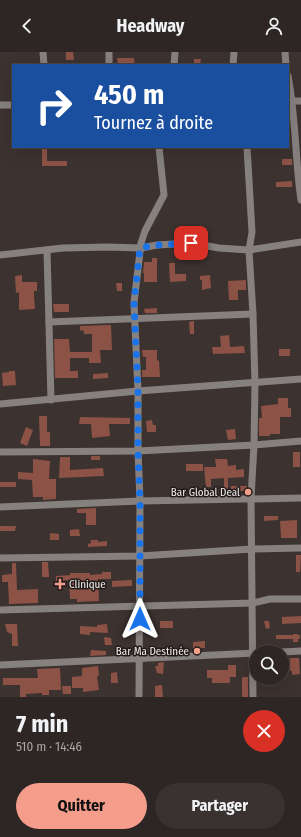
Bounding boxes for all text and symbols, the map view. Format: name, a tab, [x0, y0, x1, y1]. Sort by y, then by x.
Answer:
icon: back	[16, 15, 38, 37]
text: Headway	[117, 15, 184, 37]
icon: person	[263, 15, 285, 37]
text: 450 m	[94, 78, 164, 111]
icon: right	[28, 80, 80, 132]
text: Tournez à droite	[94, 112, 213, 134]
pin	[174, 226, 208, 260]
icon: arrive	[180, 232, 202, 254]
place label: Bar Global Deal	[171, 486, 240, 499]
marker: Bar Global Deal	[243, 487, 253, 497]
marker: Clinique	[54, 578, 66, 590]
place label: Clinique	[69, 578, 106, 591]
position arrow	[119, 598, 161, 640]
place label: Bar Ma Destinée	[116, 645, 189, 658]
map controls	[249, 645, 289, 685]
button: search	[249, 645, 289, 685]
marker: Bar Ma Destinée	[192, 646, 202, 656]
text: 7 min	[16, 710, 68, 738]
button: close	[243, 710, 285, 752]
text: 510 m · 14:46	[16, 739, 82, 754]
button: Quitter	[16, 783, 147, 829]
button: Partager	[155, 783, 285, 829]

